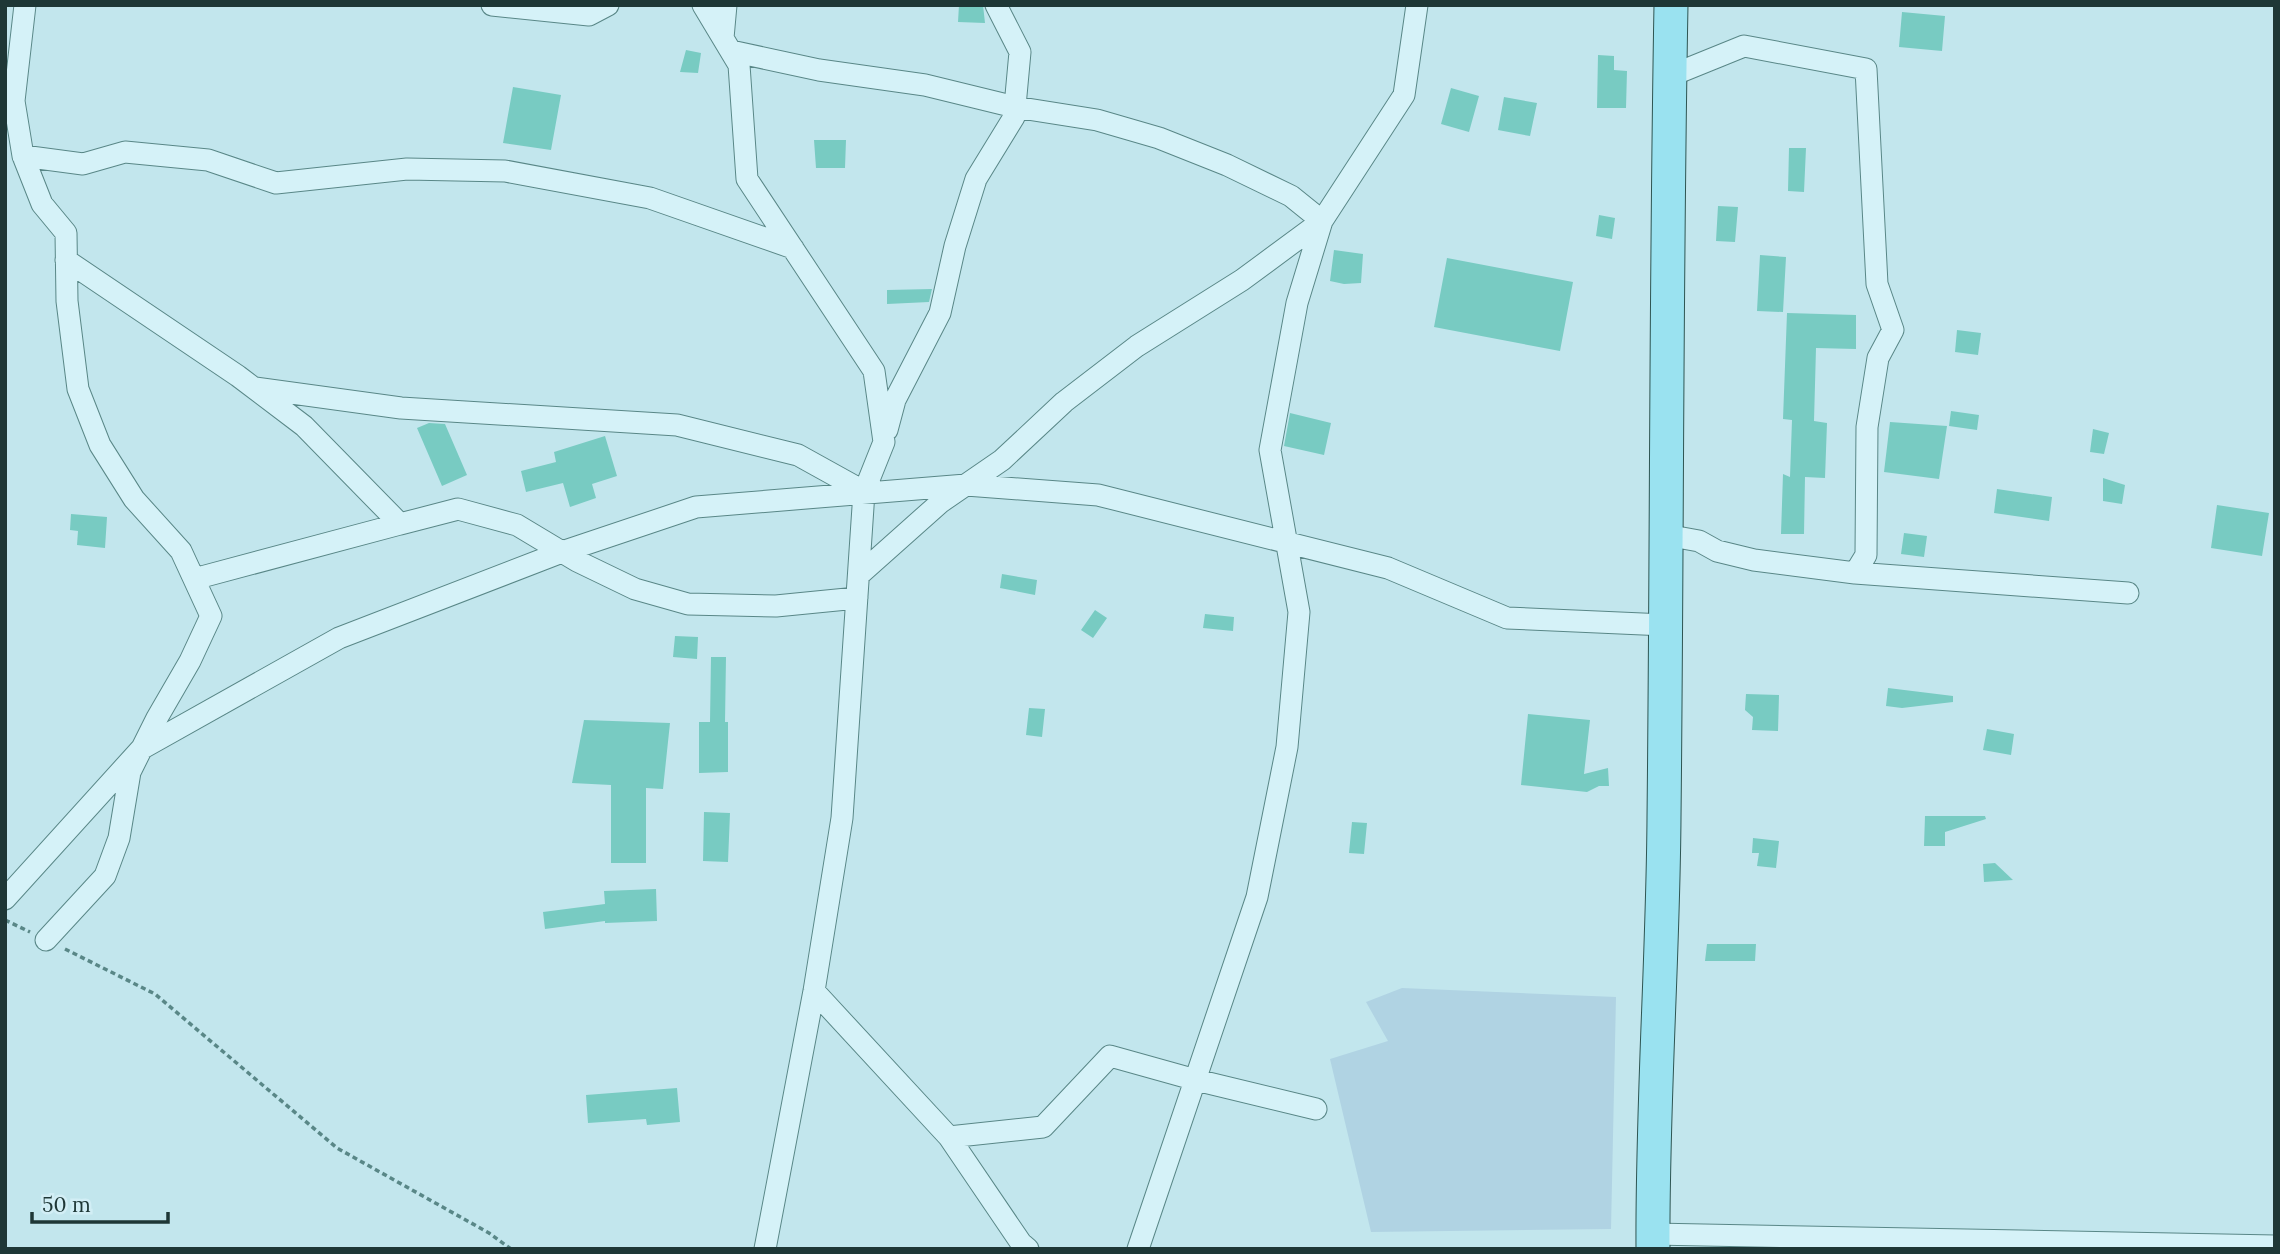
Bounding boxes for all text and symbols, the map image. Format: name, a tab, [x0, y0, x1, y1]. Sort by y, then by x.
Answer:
scale bar	[32, 1180, 168, 1224]
text: 50 m	[42, 1191, 91, 1218]

